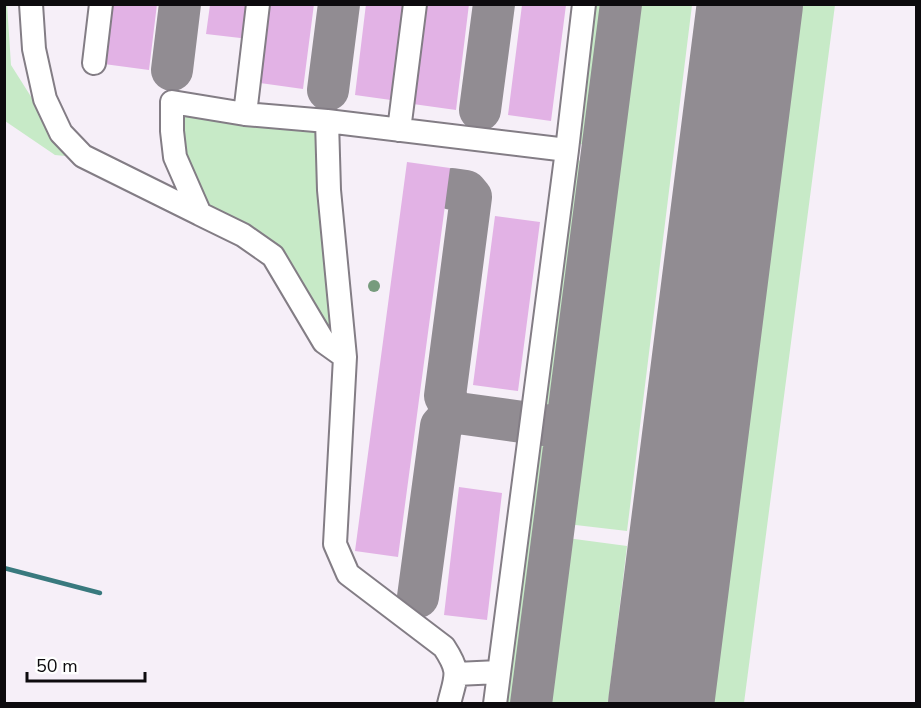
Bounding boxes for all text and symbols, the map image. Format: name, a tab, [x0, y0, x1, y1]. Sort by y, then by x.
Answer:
scale bar	[27, 645, 146, 683]
text: 50 m	[36, 654, 78, 678]

